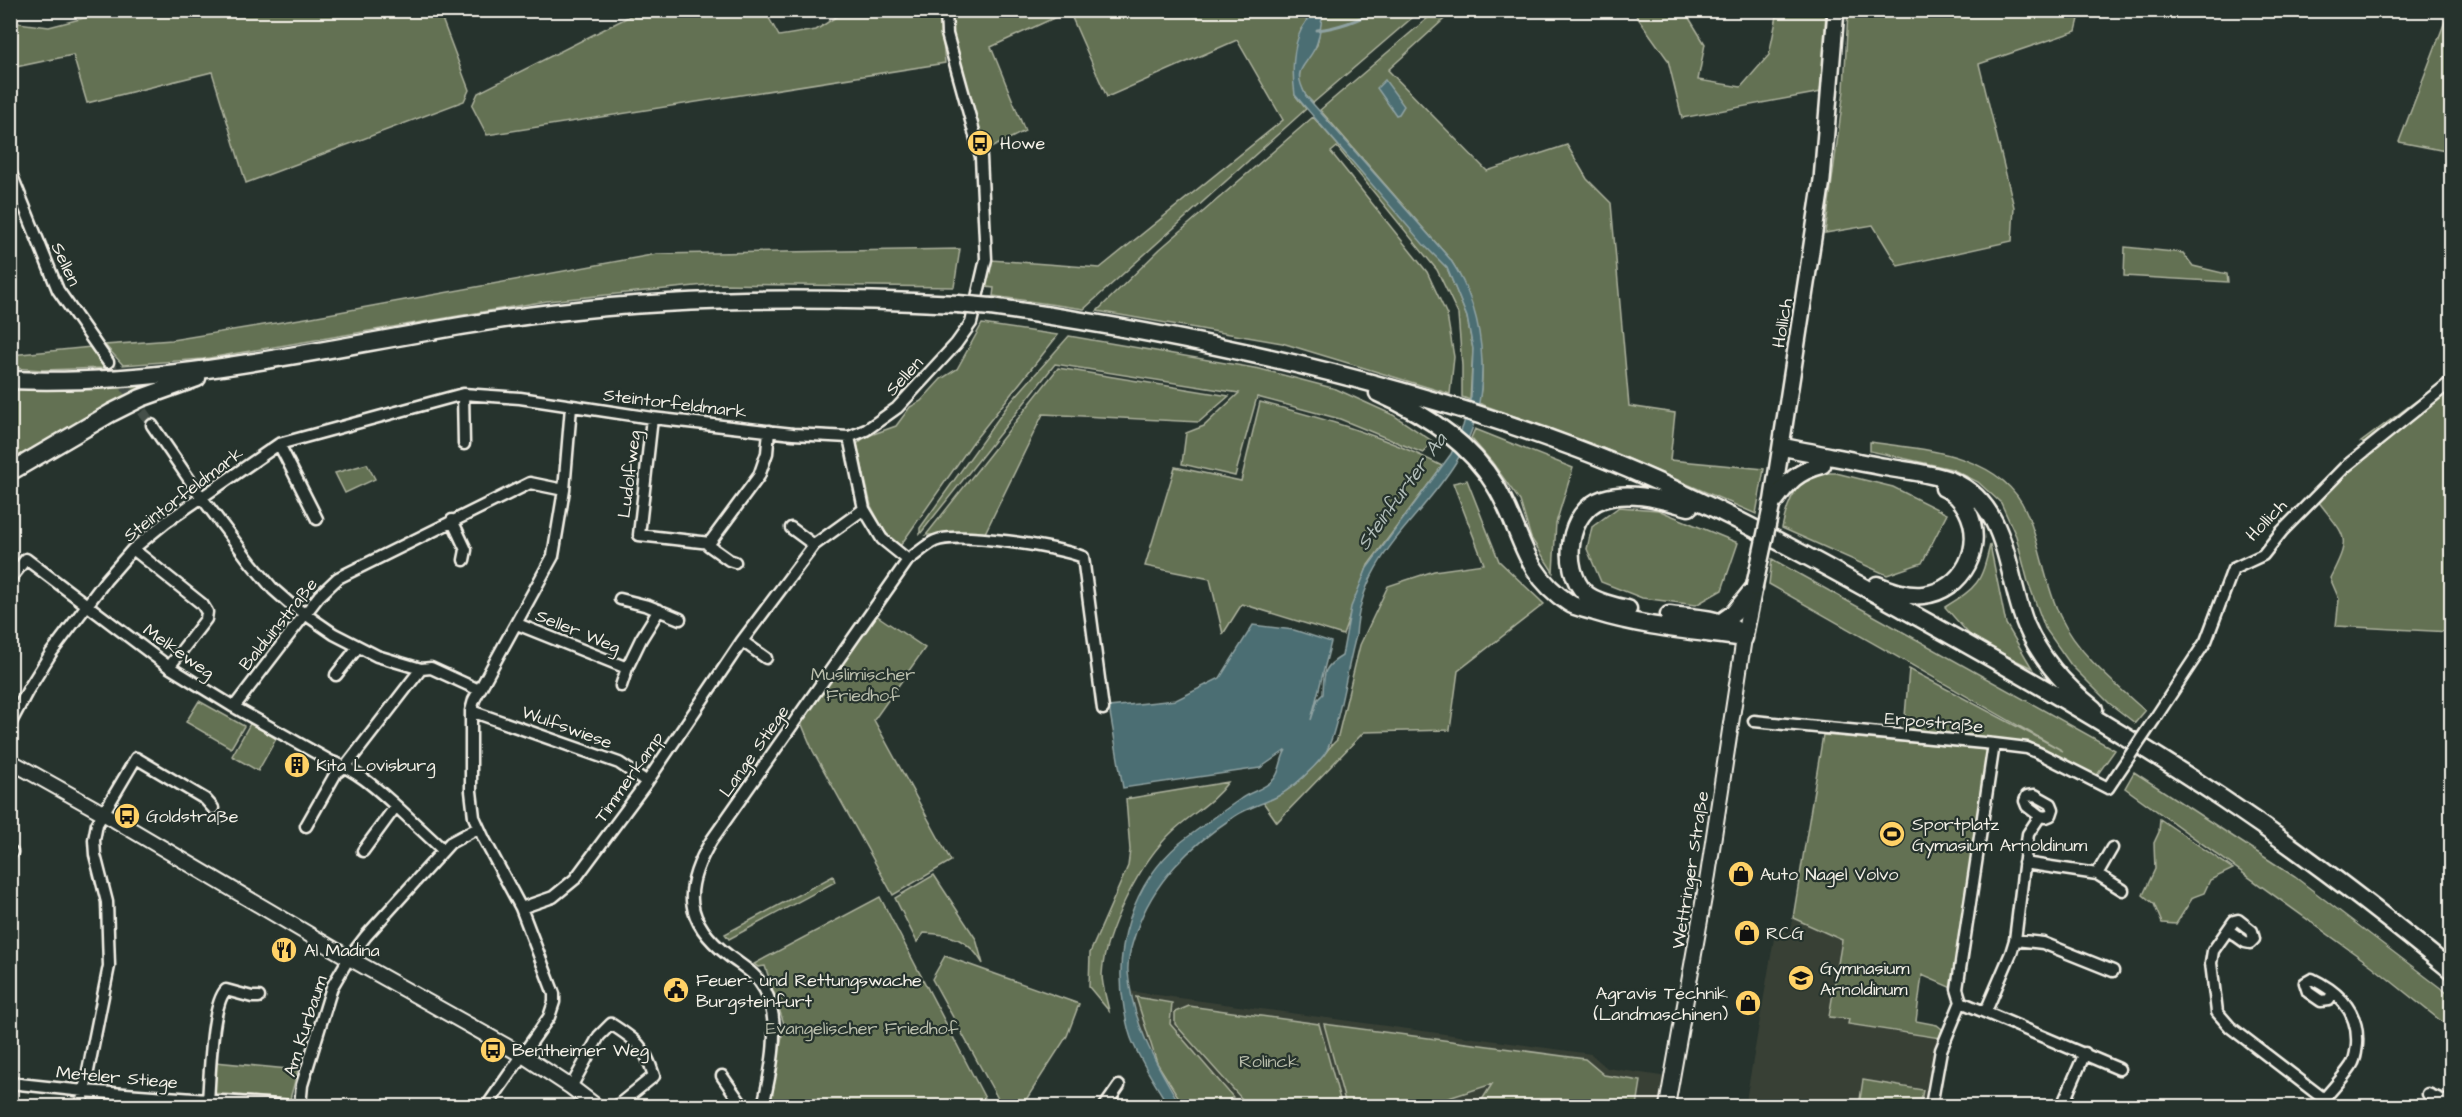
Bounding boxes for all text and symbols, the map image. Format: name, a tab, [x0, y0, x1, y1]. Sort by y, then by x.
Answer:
bus stop icon: Howe	[965, 128, 995, 158]
place label: Howe	[1000, 131, 1046, 156]
street label: Sellen	[45, 238, 87, 290]
street label: Hollich	[1766, 296, 1799, 350]
street label: Sellen	[880, 351, 929, 402]
street label: Steintorfeldmark	[602, 382, 748, 425]
water label: Steinfurter Aa	[1350, 427, 1454, 556]
street label: Ludolfweg	[612, 429, 648, 519]
street label: Steintorfeldmark	[118, 441, 248, 548]
street label: Hollich	[2240, 494, 2293, 547]
street label: Balduinstraße	[233, 572, 324, 676]
street label: Seller Weg	[531, 603, 624, 661]
street label: Melkeweg	[137, 618, 219, 686]
park label: Muslimischer Friedhof	[811, 662, 915, 708]
street label: Wulfswiese	[518, 700, 616, 755]
street label: Lange Stiege	[713, 700, 796, 803]
street label: Erpostraße	[1884, 706, 1984, 739]
street label: Timmerkamp	[589, 727, 670, 828]
building icon: Kita Lovisburg	[282, 750, 312, 780]
place label: Kita Lovisburg	[316, 753, 435, 779]
street label: Wettringer Straße	[1666, 789, 1716, 951]
bus stop icon: Goldstraße	[112, 801, 142, 831]
place label: Goldstraße	[146, 804, 239, 829]
place label: Sportplatz Gymasium Arnoldinum	[1912, 812, 2087, 859]
sports icon: Sportplatz Gymasium Arnoldinum	[1877, 819, 1907, 849]
shop icon: Auto Nagel Volvo	[1726, 859, 1756, 889]
place label: Auto Nagel Volvo	[1760, 862, 1898, 888]
shop icon: RCG	[1732, 918, 1762, 948]
place label: RCG	[1766, 921, 1805, 946]
restaurant icon: Al Madina	[269, 935, 299, 965]
place label: Al Madina	[304, 938, 380, 963]
place label: Gymnasium Arnoldinum	[1820, 956, 1909, 1002]
school or university icon: Gymnasium Arnoldinum	[1786, 963, 1816, 993]
place label: Feuer- und Rettungswache Burgsteinfurt	[696, 968, 922, 1015]
street label: Am Kurbaum	[277, 972, 334, 1080]
public building icon: Feuer- und Rettungswache Burgsteinfurt	[661, 975, 691, 1005]
place label: Agravis Technik (Landmaschinen)	[1593, 981, 1728, 1027]
shop icon: Agravis Technik (Landmaschinen)	[1733, 988, 1763, 1018]
park label: Evangelischer Friedhof	[766, 1016, 959, 1042]
bus stop icon: Bentheimer Weg	[478, 1035, 508, 1065]
place label: Bentheimer Weg	[512, 1038, 649, 1064]
park label: Rolinck	[1239, 1049, 1299, 1074]
street label: Meteler Stiege	[55, 1060, 179, 1096]

